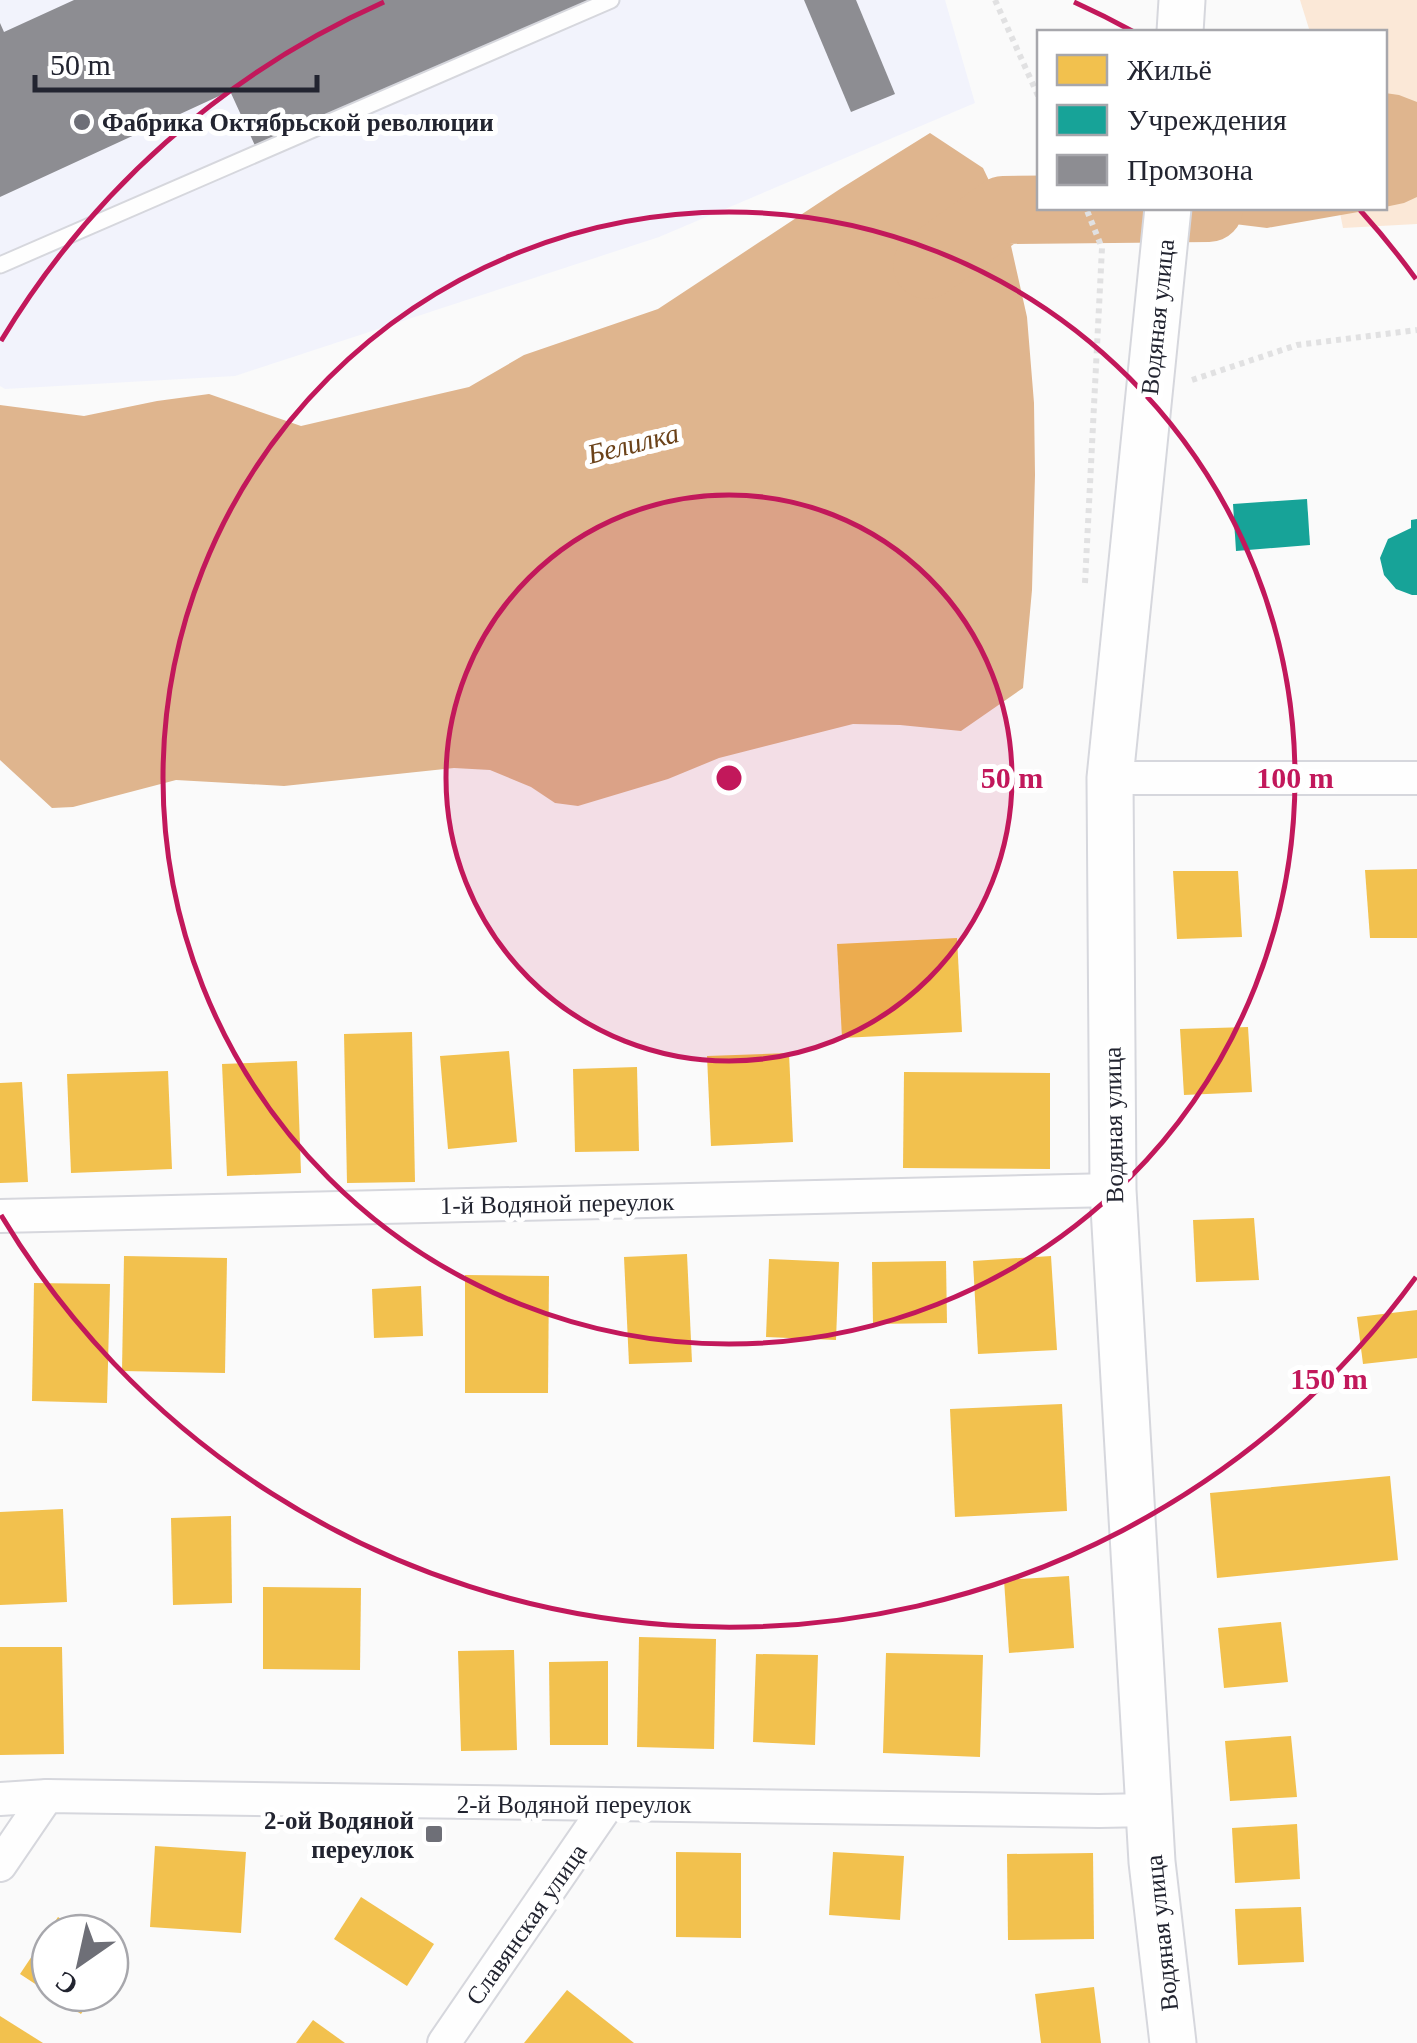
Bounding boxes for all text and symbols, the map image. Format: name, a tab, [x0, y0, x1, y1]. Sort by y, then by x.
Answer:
scale bar	[35, 30, 318, 92]
legend	[1037, 30, 1387, 210]
text: 50 m	[50, 48, 111, 81]
text: Жильё	[1127, 53, 1212, 86]
text: Учреждения	[1127, 103, 1287, 136]
place label: Фабрика Октябрьской революции	[102, 109, 494, 136]
marker: Фабрика Октябрьской революции	[71, 111, 93, 133]
text: Промзона	[1127, 153, 1253, 186]
street label: Водяная улица	[1136, 238, 1179, 396]
water label: Белилка	[583, 417, 682, 470]
centre of rings	[711, 760, 747, 796]
text: 50 m	[981, 761, 1043, 794]
text: 100 m	[1256, 761, 1334, 794]
street label: Водяная улица	[1099, 1046, 1128, 1204]
street label: 1-й Водяной переулок	[439, 1188, 675, 1219]
text: 150 m	[1290, 1362, 1368, 1395]
street label: 2-й Водяной переулок	[457, 1791, 692, 1818]
place label: 2-ой Водяной переулок	[264, 1807, 415, 1863]
marker: 2-ой Водяной переулок	[423, 1823, 445, 1845]
street label: Славянская улица	[461, 1839, 592, 2010]
street label: Водяная улица	[1140, 1854, 1183, 2012]
north arrow	[30, 1913, 130, 2013]
text: С	[49, 1965, 83, 2002]

